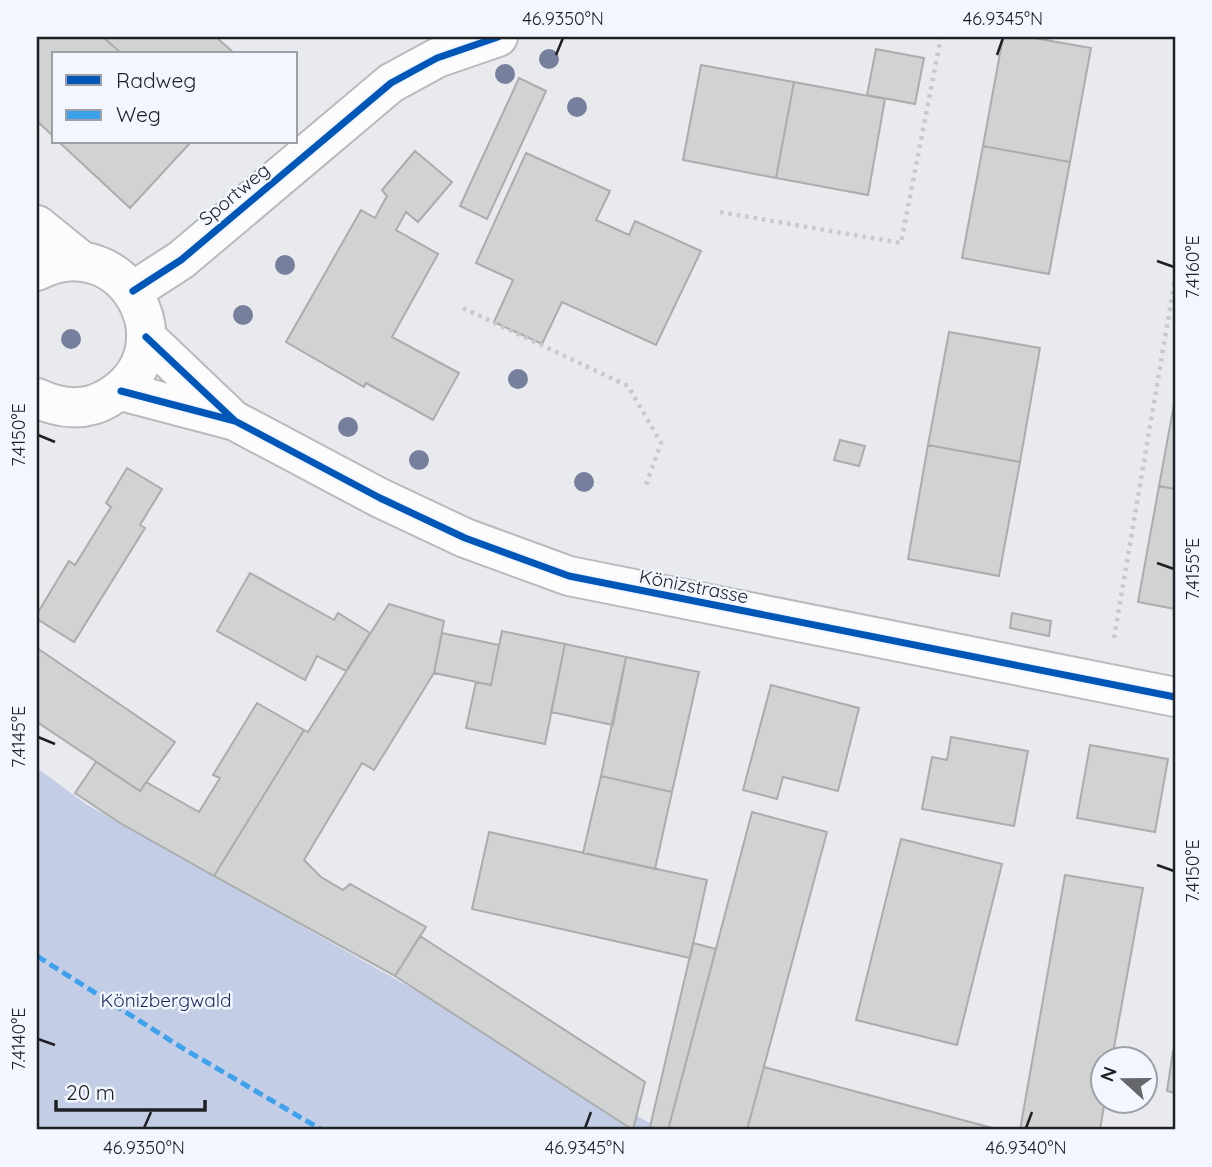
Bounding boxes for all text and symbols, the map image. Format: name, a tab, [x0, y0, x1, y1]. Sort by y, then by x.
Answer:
text: 46.9350°N	[522, 7, 604, 30]
text: 46.9345°N	[963, 7, 1043, 30]
legend	[52, 52, 298, 144]
text: Radweg	[116, 67, 196, 93]
text: Weg	[116, 101, 161, 127]
street label: Sportweg	[194, 157, 274, 231]
text: 7.4160°E	[1181, 235, 1204, 299]
text: 7.4150°E	[7, 403, 30, 467]
text: 7.4155°E	[1181, 538, 1204, 600]
street label: Könizstrasse	[637, 564, 751, 608]
text: 7.4145°E	[7, 706, 30, 768]
text: 7.4150°E	[1181, 839, 1204, 903]
park label: Könizbergwald	[100, 988, 232, 1012]
text: 7.4140°E	[7, 1008, 30, 1070]
north arrow	[1090, 1044, 1160, 1114]
text: N	[1094, 1063, 1122, 1085]
scale bar	[56, 1069, 205, 1113]
text: 20 m	[66, 1079, 115, 1105]
text: 46.9350°N	[103, 1136, 185, 1159]
text: 46.9345°N	[545, 1136, 625, 1159]
text: 46.9340°N	[985, 1136, 1067, 1159]

